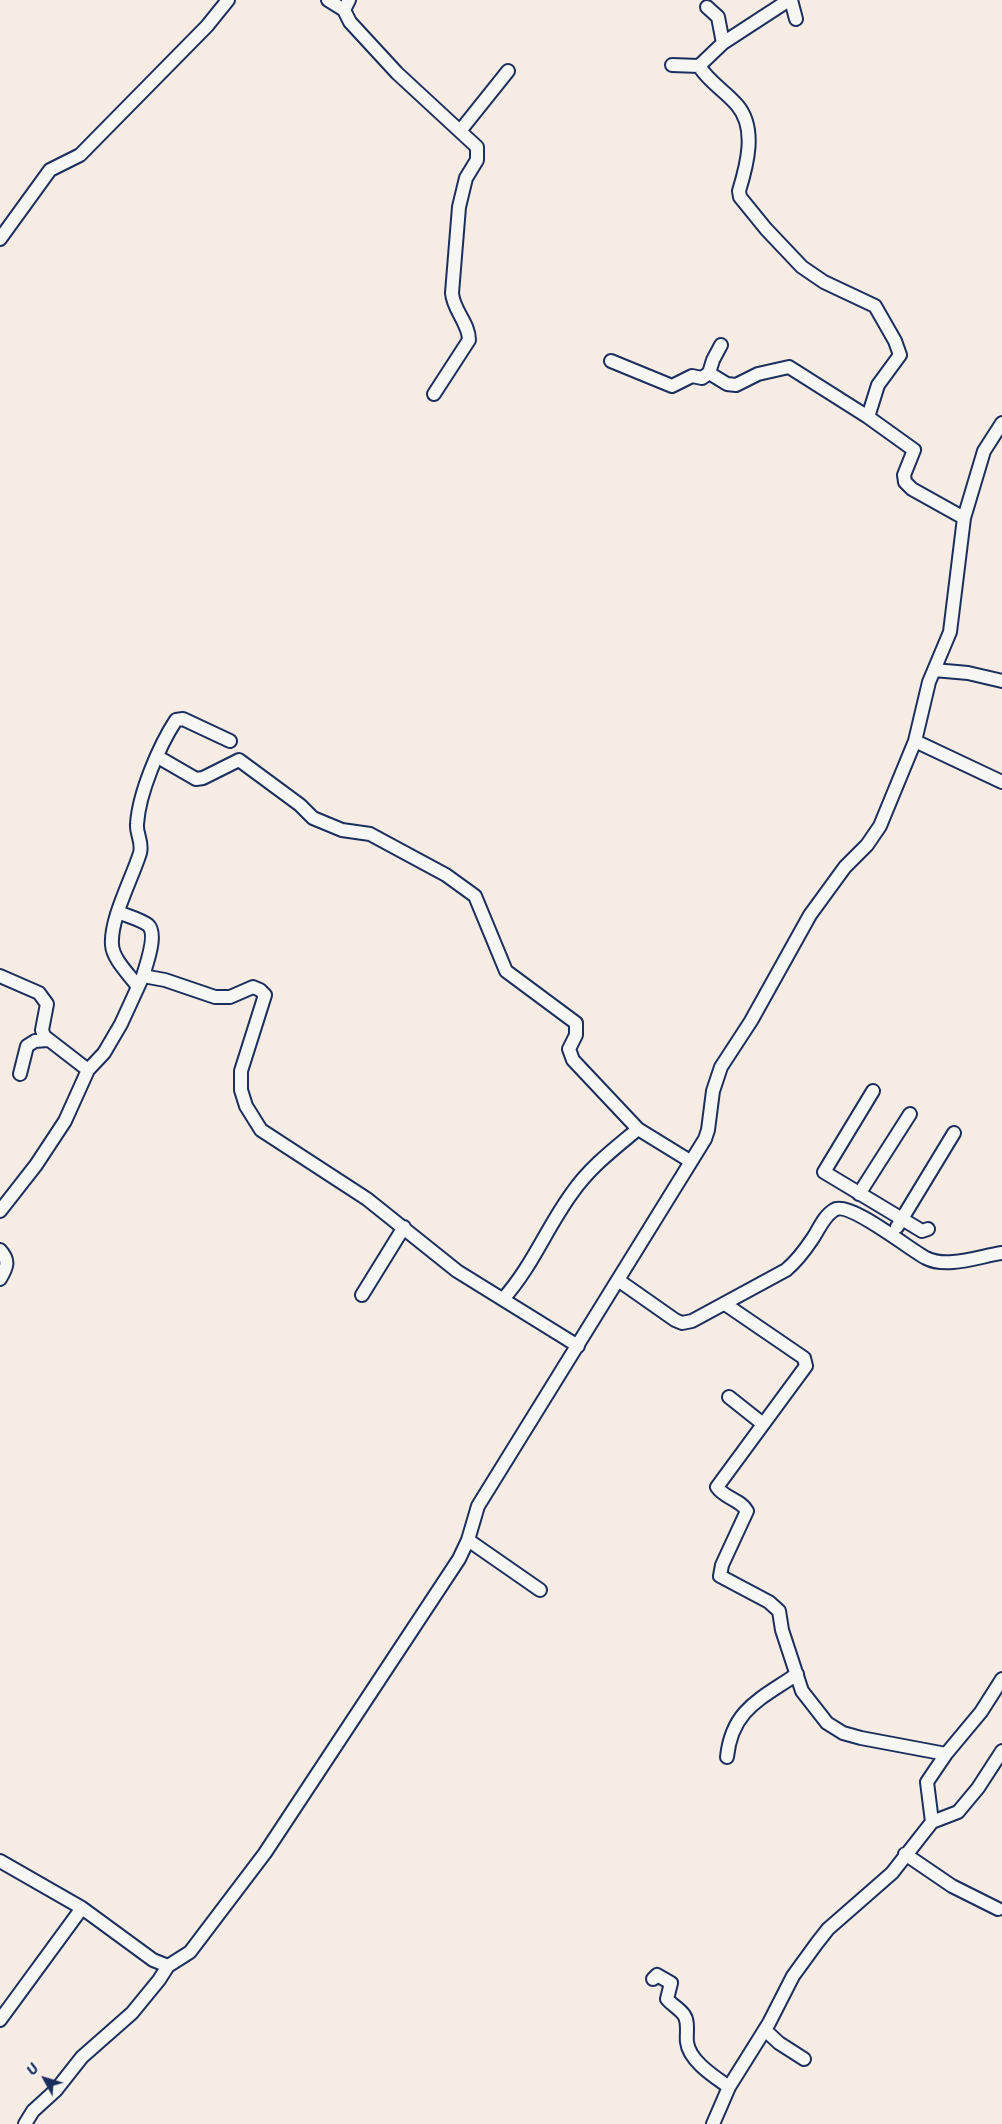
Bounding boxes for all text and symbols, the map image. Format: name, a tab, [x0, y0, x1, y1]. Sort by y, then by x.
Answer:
north arrow	[20, 2054, 70, 2104]
text: U	[20, 2058, 46, 2081]

